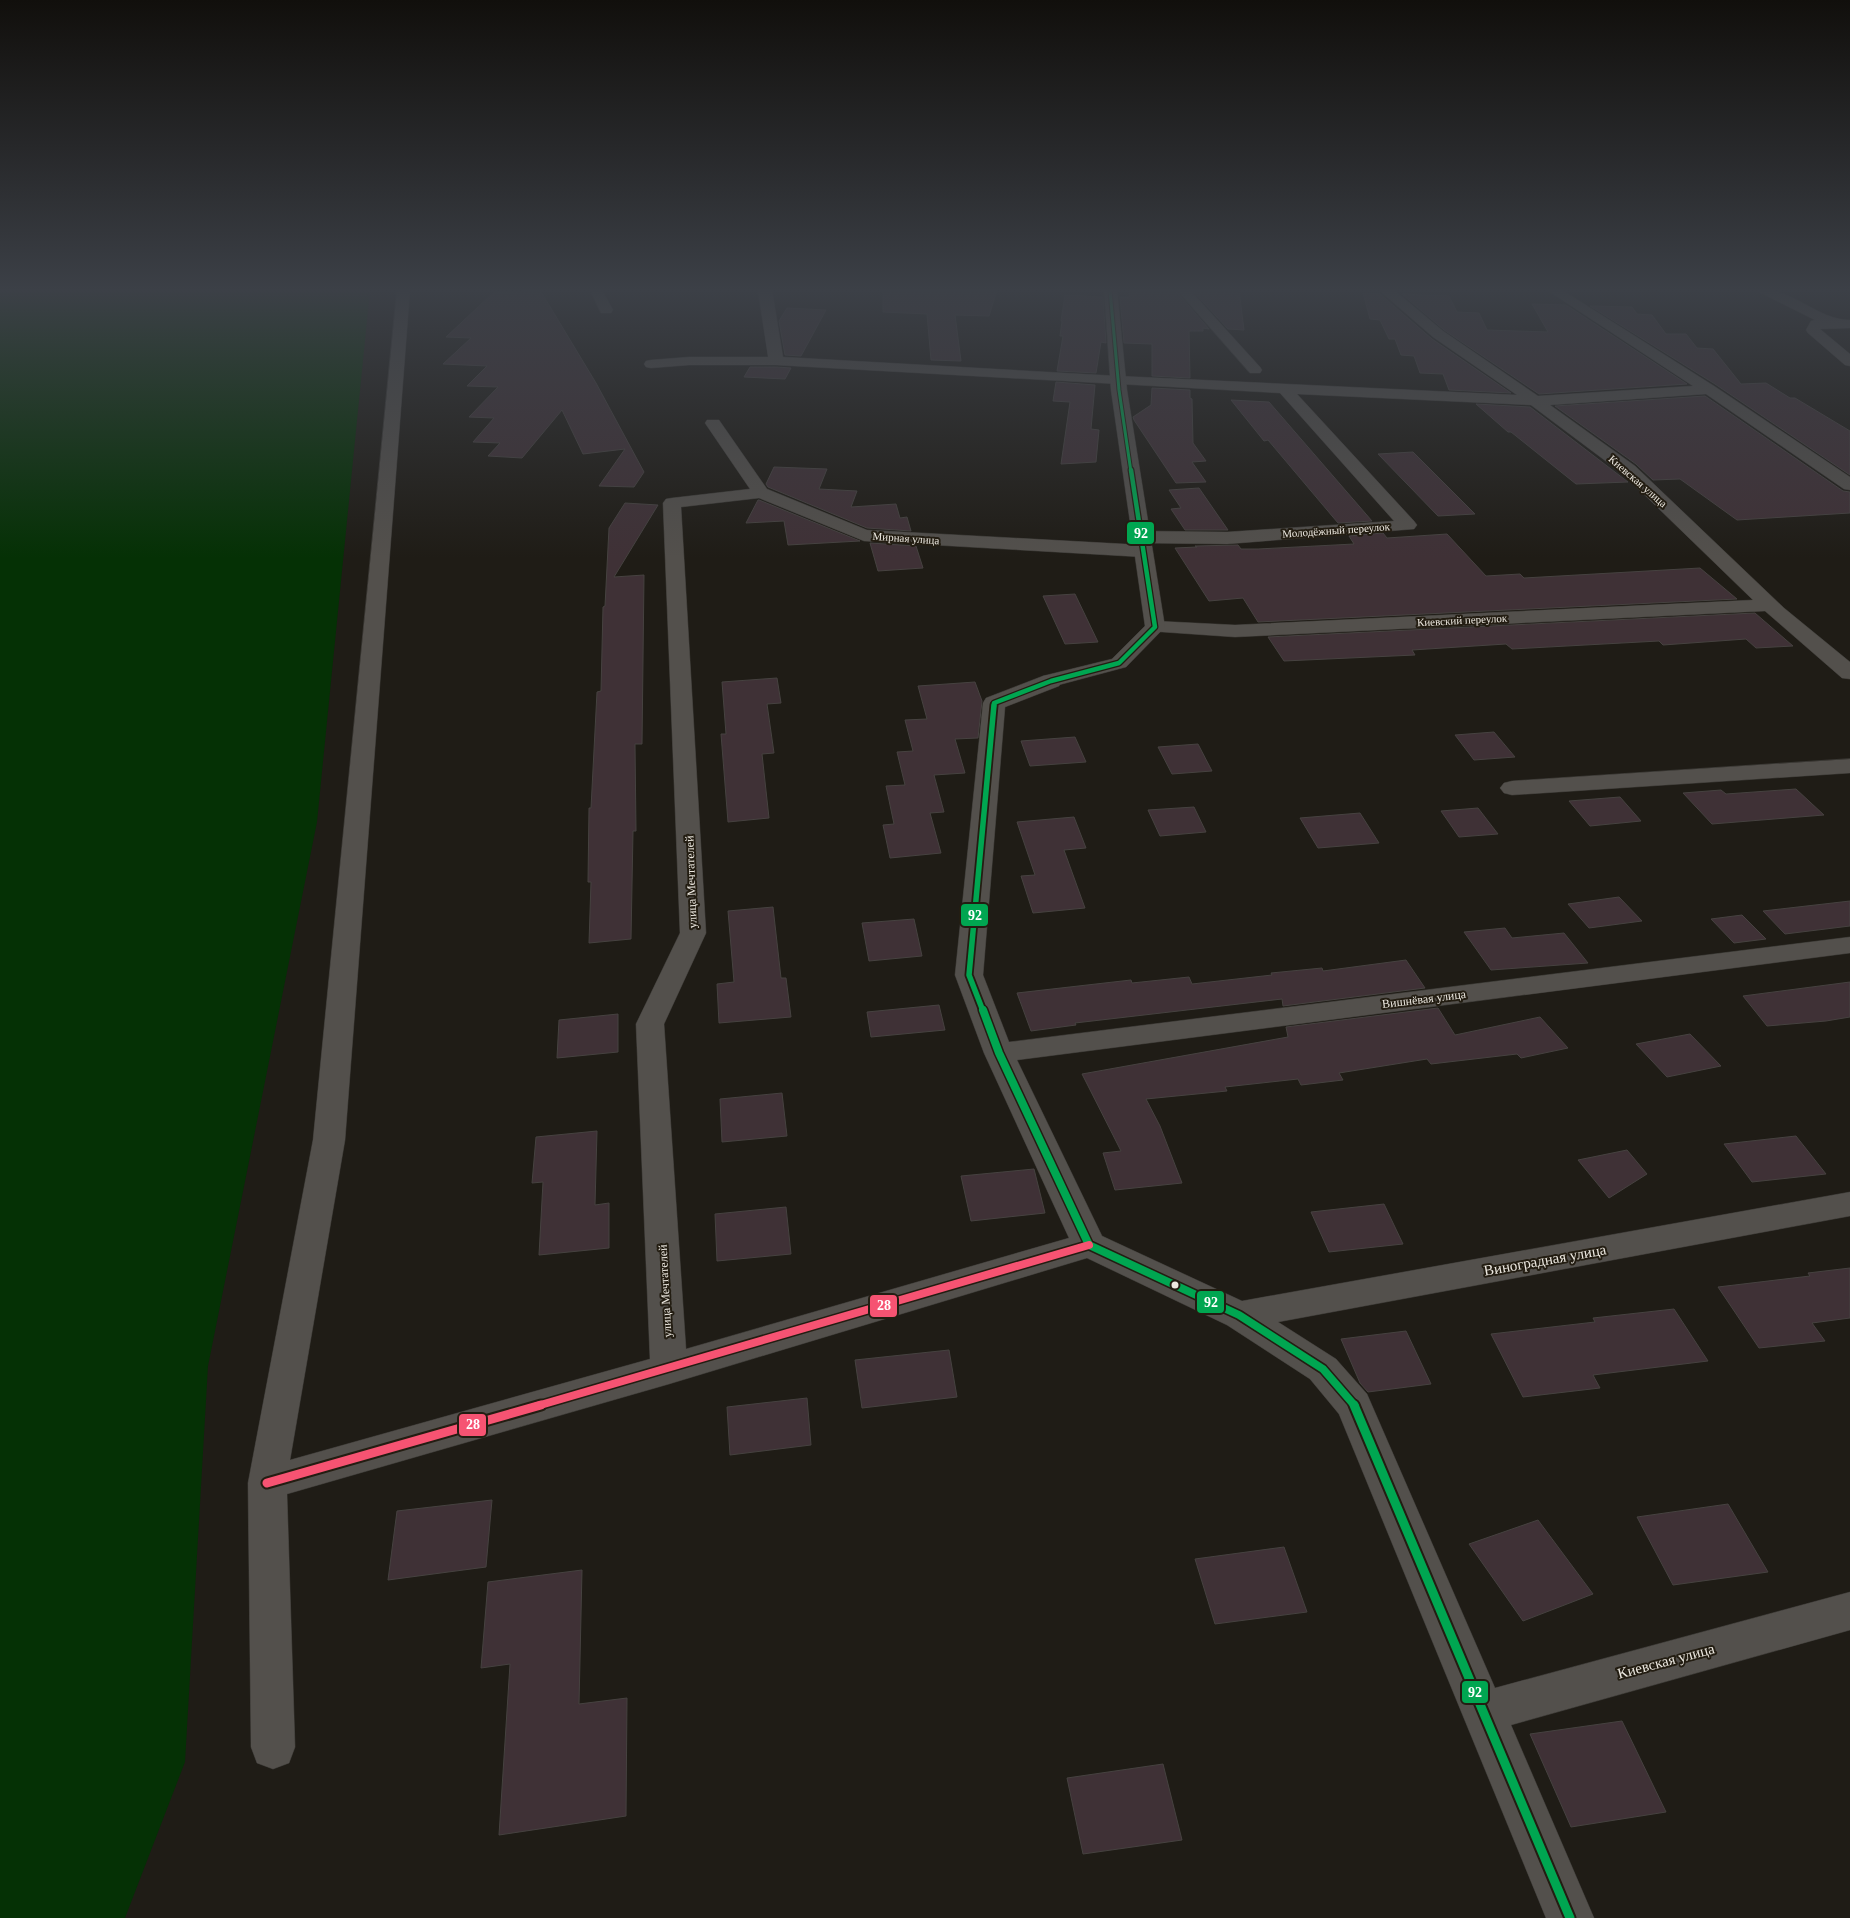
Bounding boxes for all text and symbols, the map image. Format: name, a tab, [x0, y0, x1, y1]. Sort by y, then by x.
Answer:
street label: Киевская улица	[1606, 452, 1670, 510]
street label: Молодёжный переулок	[1282, 520, 1391, 540]
line badge: 92	[1126, 521, 1155, 545]
text: 92	[1134, 526, 1148, 541]
street label: Мирная улица	[872, 530, 940, 546]
street label: Киевский переулок	[1417, 612, 1508, 628]
street label: улица Мечтателей	[682, 835, 700, 929]
line badge: 92	[960, 903, 989, 927]
text: 92	[968, 908, 982, 923]
street label: Вишнёвая улица	[1381, 987, 1467, 1011]
street label: Виноградная улица	[1483, 1241, 1608, 1279]
street label: улица Мечтателей	[656, 1244, 674, 1338]
unlabelled marker	[1170, 1280, 1180, 1290]
line badge: 92	[1196, 1290, 1225, 1314]
line badge: 28	[869, 1294, 898, 1318]
text: 92	[1204, 1295, 1218, 1310]
text: 28	[877, 1298, 891, 1313]
line badge: 28	[458, 1413, 487, 1437]
text: 28	[466, 1417, 480, 1432]
street label: Киевская улица	[1616, 1640, 1717, 1682]
line badge: 92	[1461, 1680, 1489, 1704]
text: 92	[1468, 1685, 1482, 1700]

